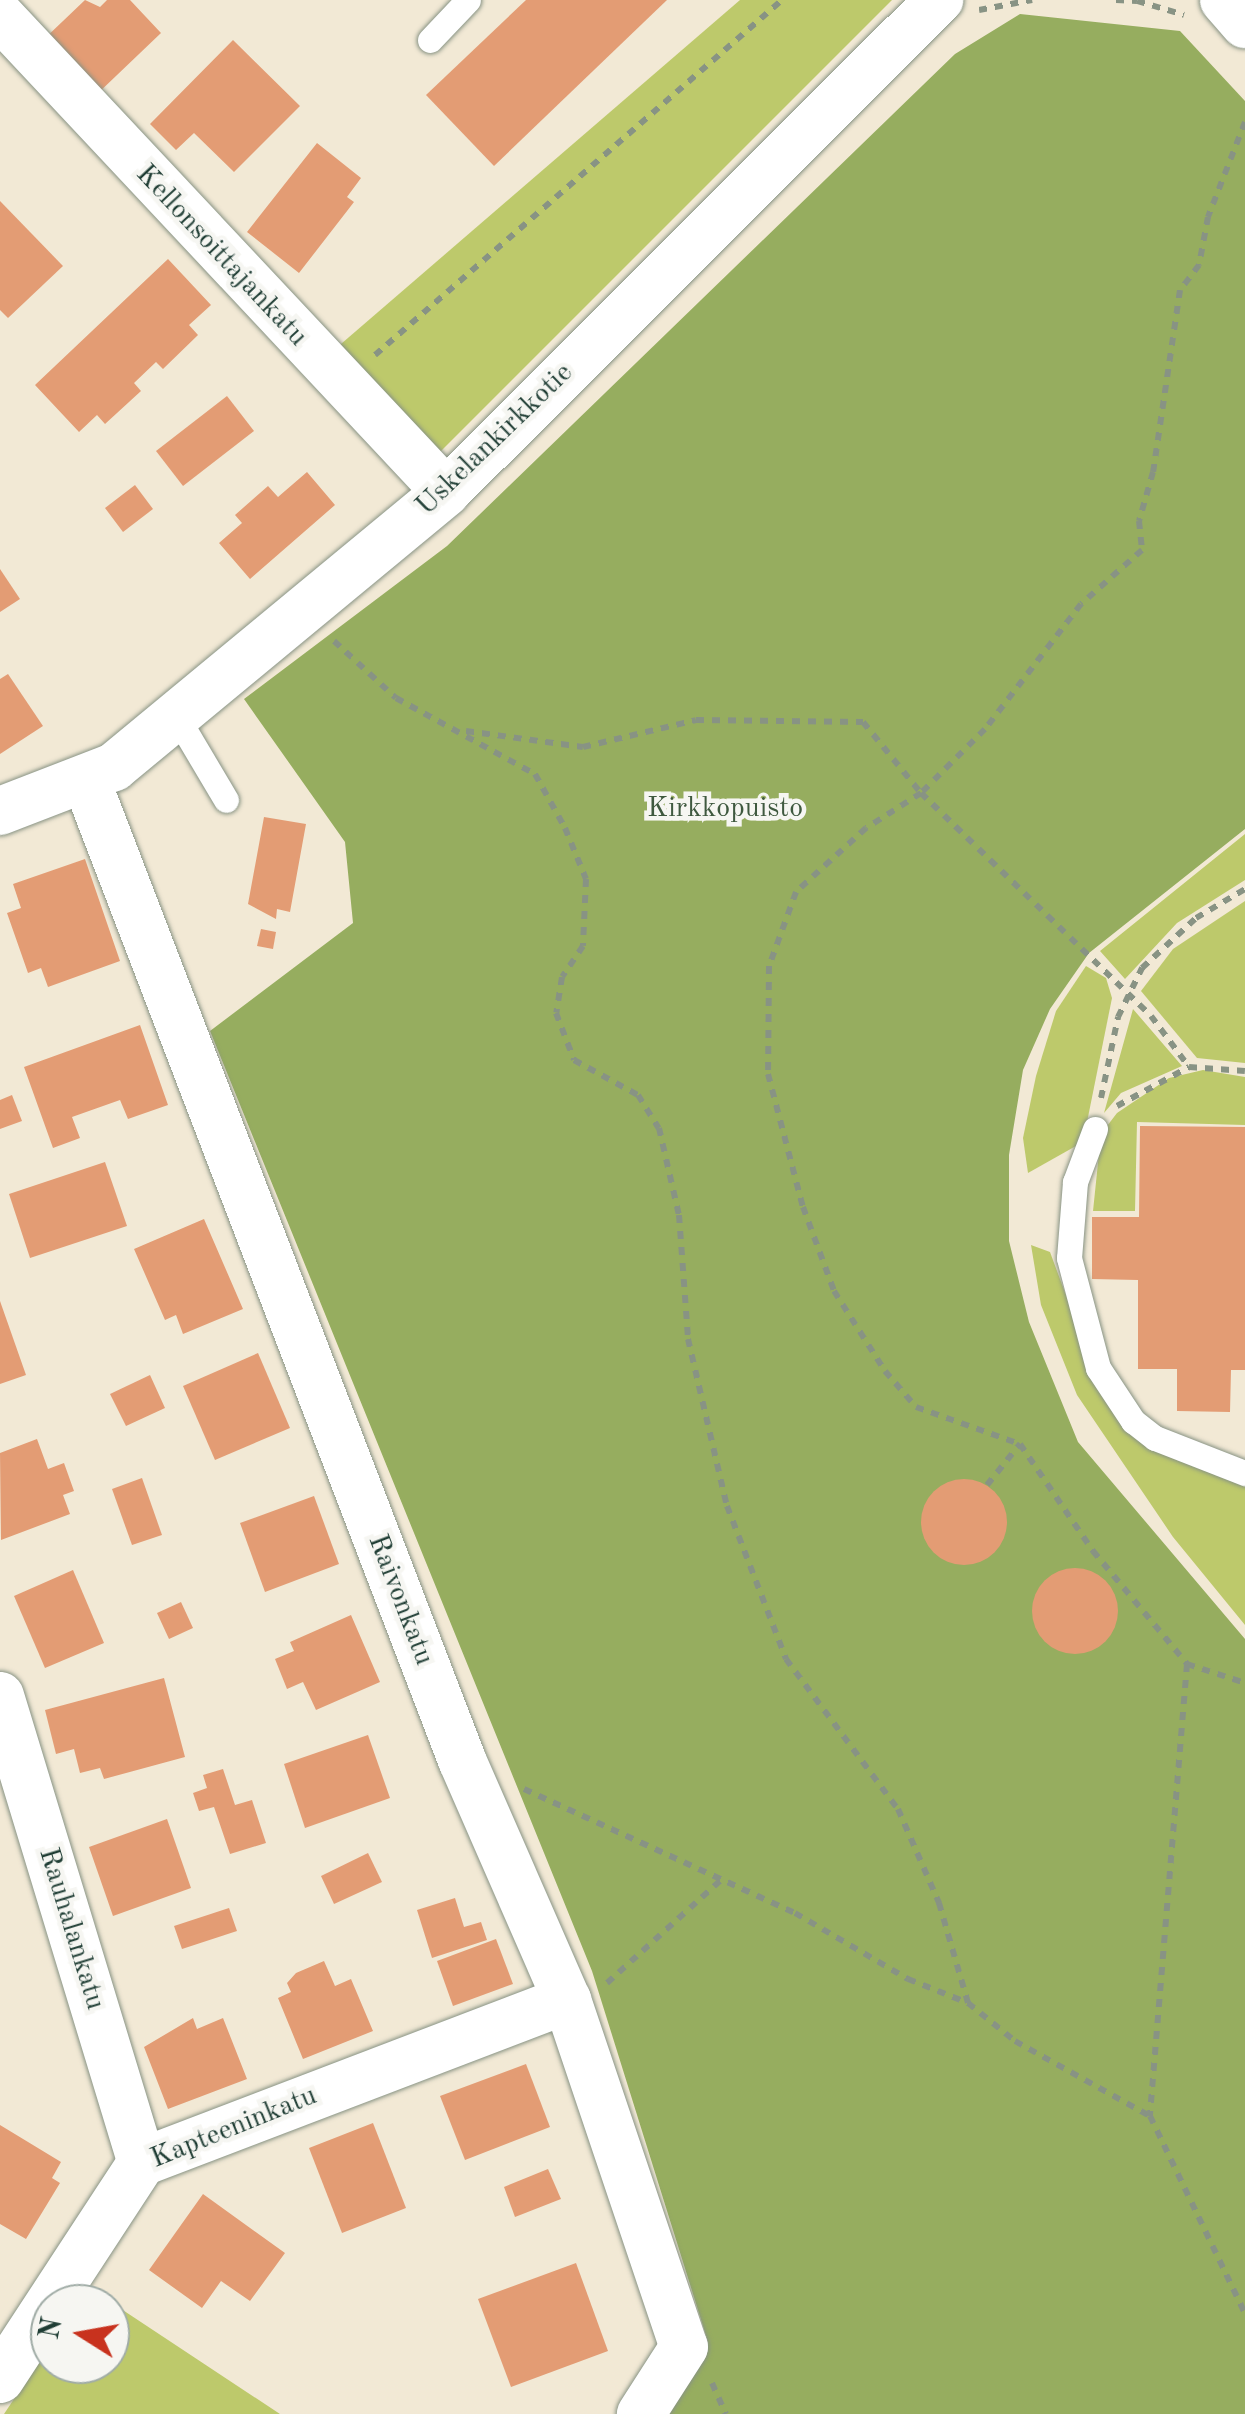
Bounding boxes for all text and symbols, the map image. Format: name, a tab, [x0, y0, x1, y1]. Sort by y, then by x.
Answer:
street label: Kellonsoittajankatu	[128, 158, 314, 354]
street label: Uskelankirkkotie	[410, 357, 580, 523]
park label: Kirkkopuisto	[647, 792, 803, 826]
street label: Raivonkatu	[360, 1530, 440, 1670]
street label: Rauhalankatu	[30, 1844, 112, 2014]
street label: Kapteeninkatu	[146, 2079, 322, 2177]
north arrow	[30, 2284, 130, 2384]
text: N	[37, 2315, 68, 2342]

